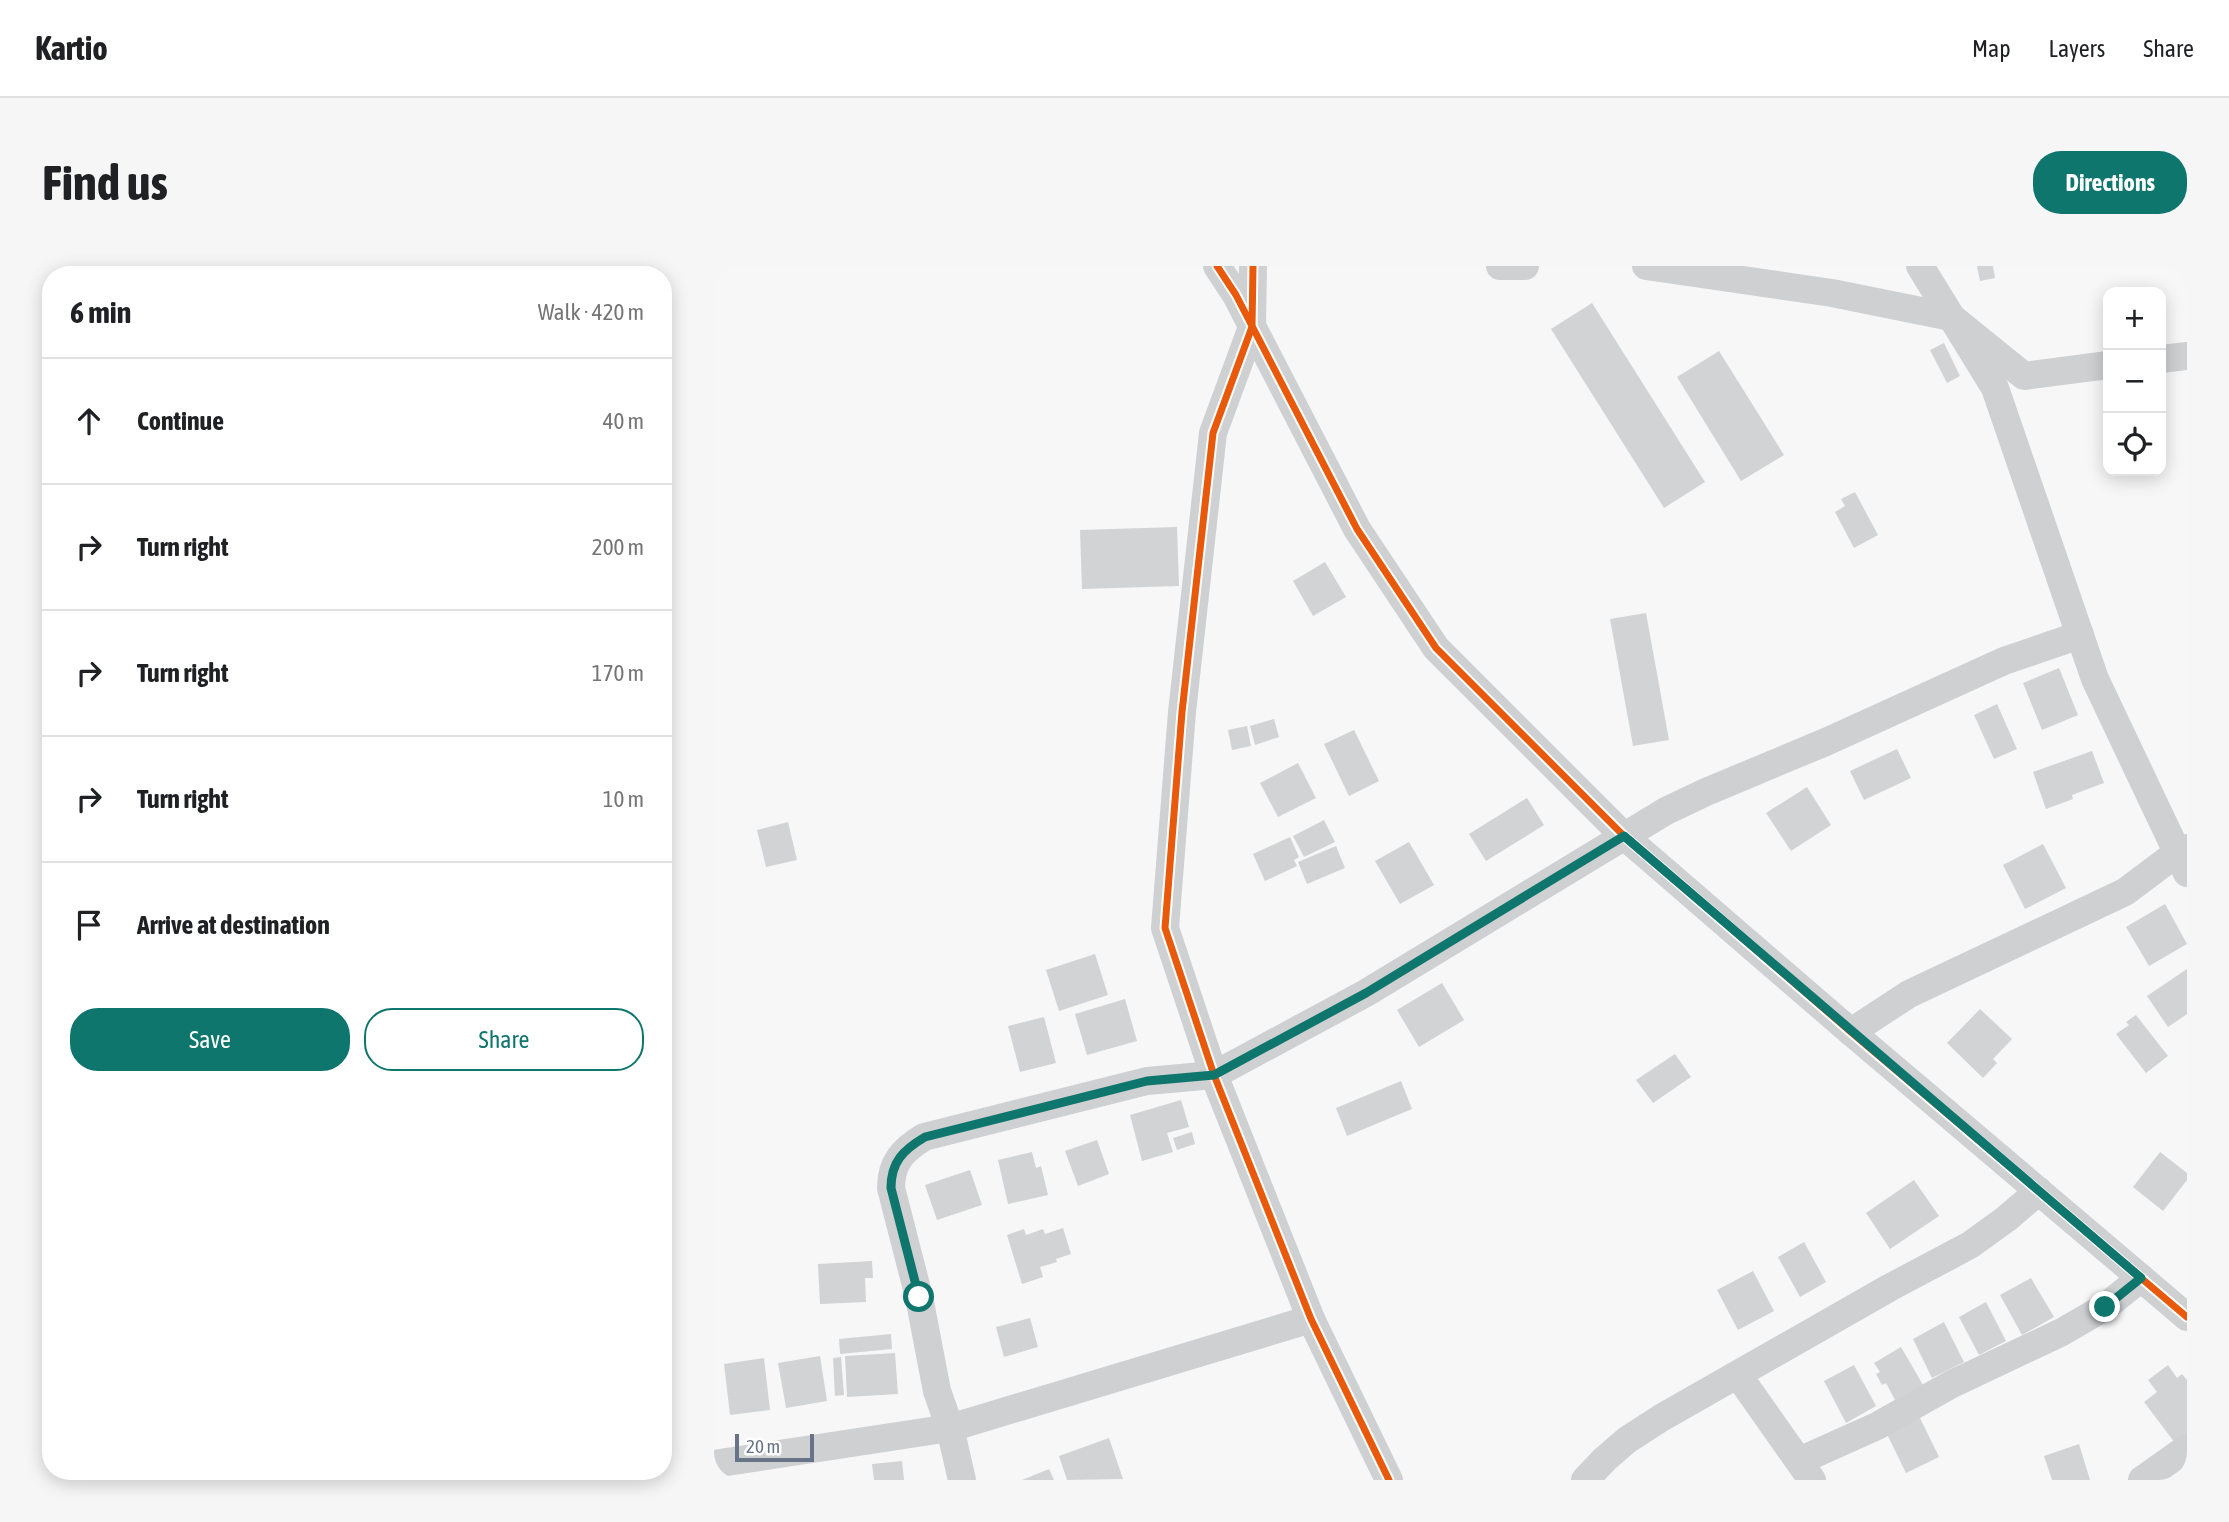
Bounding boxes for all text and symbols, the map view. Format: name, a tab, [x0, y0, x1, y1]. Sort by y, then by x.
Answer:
text: Kartio	[35, 29, 108, 67]
text: Map	[1972, 35, 2011, 62]
text: Layers	[2049, 35, 2105, 62]
text: Share	[2143, 35, 2194, 62]
button: Directions	[2033, 151, 2187, 214]
text: Find us	[42, 154, 168, 210]
map controls	[2103, 287, 2166, 476]
button: +	[2103, 287, 2166, 350]
text: 6 min	[70, 295, 131, 329]
text: Walk · 420 m	[538, 299, 644, 325]
button: −	[2103, 350, 2166, 413]
icon: ahead	[70, 402, 108, 440]
text: Continue	[137, 406, 224, 436]
text: 40 m	[603, 408, 644, 434]
button: locate	[2103, 413, 2166, 476]
icon: right	[70, 528, 108, 566]
text: Turn right	[137, 532, 228, 562]
text: 200 m	[592, 534, 644, 560]
icon: right	[70, 654, 108, 692]
text: Turn right	[137, 658, 228, 688]
text: 170 m	[592, 660, 644, 686]
icon: right	[70, 780, 108, 818]
text: Turn right	[137, 784, 228, 814]
text: 10 m	[603, 786, 644, 812]
icon: arrive	[70, 906, 108, 944]
text: Arrive at destination	[137, 910, 330, 940]
button: Save	[70, 1008, 350, 1071]
button: Share	[364, 1008, 644, 1071]
route start	[903, 1281, 934, 1312]
route end	[2089, 1291, 2120, 1322]
scale bar	[735, 1431, 814, 1463]
text: 20 m	[746, 1435, 780, 1457]

